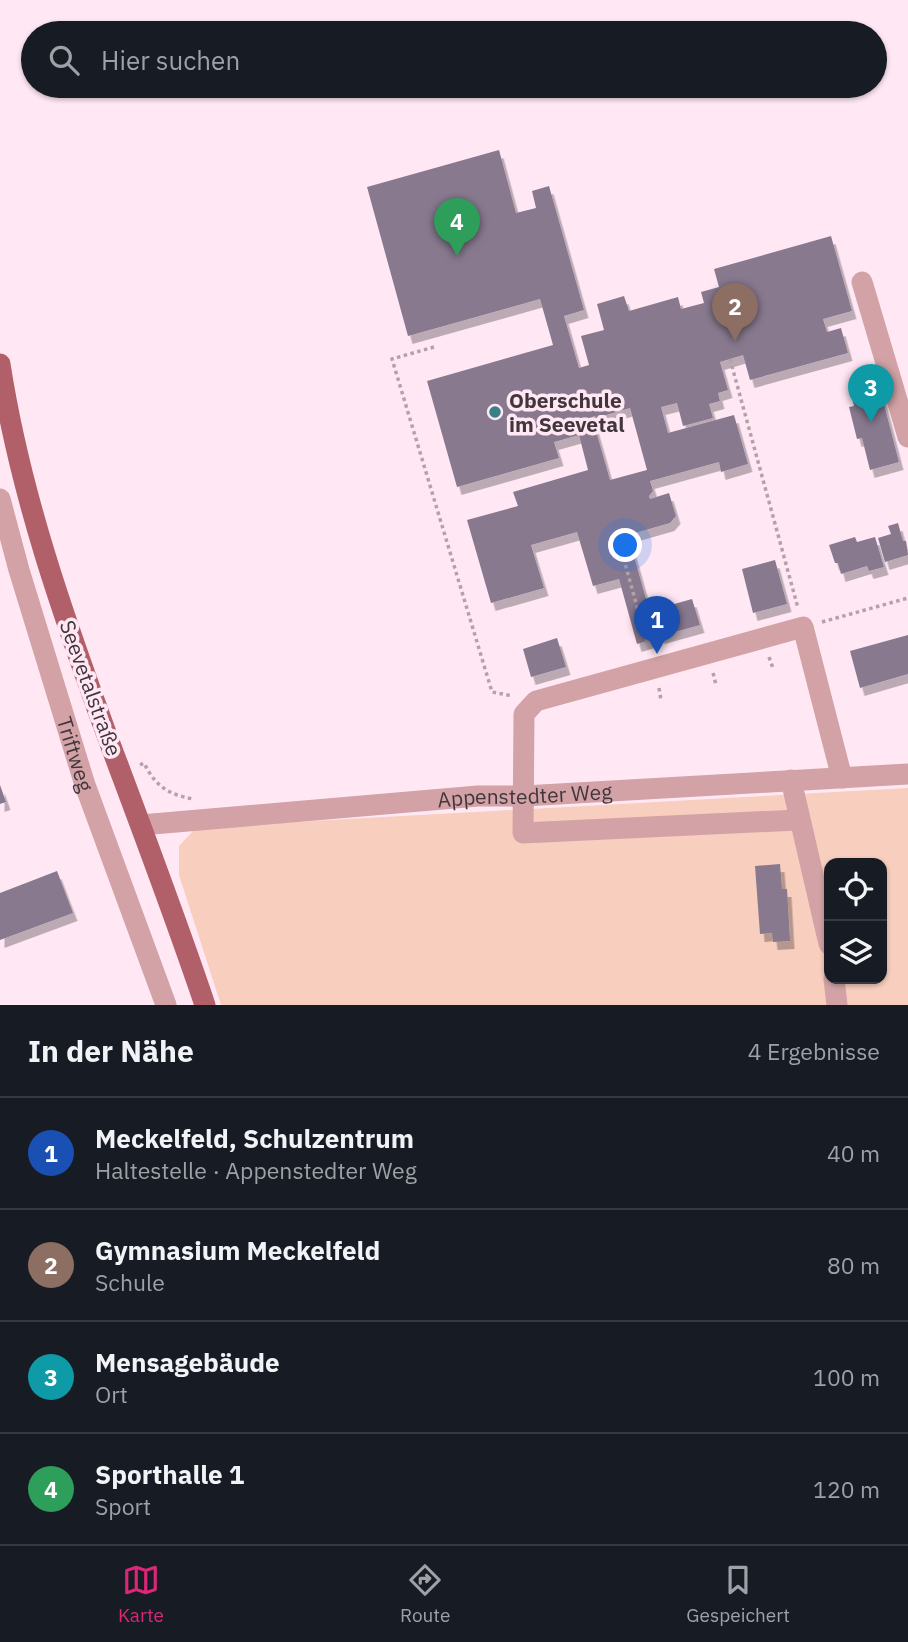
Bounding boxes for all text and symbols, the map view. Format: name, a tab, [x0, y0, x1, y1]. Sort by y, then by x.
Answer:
search box	[21, 21, 887, 98]
icon: search	[45, 41, 83, 79]
text: Hier suchen	[101, 43, 240, 77]
pin: 4	[434, 198, 480, 256]
pin: 2	[712, 283, 758, 341]
pin: 3	[848, 364, 894, 422]
place label: Oberschule im Seevetal	[509, 386, 625, 438]
marker: Oberschule im Seevetal	[487, 404, 503, 420]
your location	[608, 528, 642, 562]
pin: 1	[634, 596, 680, 654]
street label: Seevetalstraße	[54, 616, 128, 760]
street label: Triftweg	[51, 713, 100, 796]
street label: Appenstedter Weg	[436, 777, 613, 813]
map controls	[824, 858, 887, 984]
button: locate	[824, 858, 887, 921]
button: layers	[824, 921, 887, 984]
text: In der Nähe	[28, 1031, 194, 1070]
text: 4 Ergebnisse	[748, 1036, 880, 1066]
text: Meckelfeld, Schulzentrum	[95, 1121, 414, 1155]
text: 1	[44, 1138, 58, 1168]
text: 40 m	[827, 1138, 880, 1168]
text: Haltestelle · Appenstedter Weg	[95, 1155, 417, 1185]
text: Gymnasium Meckelfeld	[95, 1233, 380, 1267]
text: 2	[44, 1250, 58, 1280]
text: 80 m	[827, 1250, 880, 1280]
text: Schule	[95, 1267, 165, 1297]
text: Mensagebäude	[95, 1345, 280, 1379]
text: 3	[44, 1362, 58, 1392]
text: 100 m	[813, 1362, 880, 1392]
text: Ort	[95, 1379, 128, 1409]
text: Sporthalle 1	[95, 1457, 244, 1491]
text: 4	[44, 1474, 58, 1504]
text: 120 m	[813, 1474, 880, 1504]
text: Sport	[95, 1491, 151, 1521]
tab: Karte	[118, 1561, 164, 1627]
tab: Route	[400, 1561, 450, 1627]
tab: Gespeichert	[686, 1561, 790, 1627]

